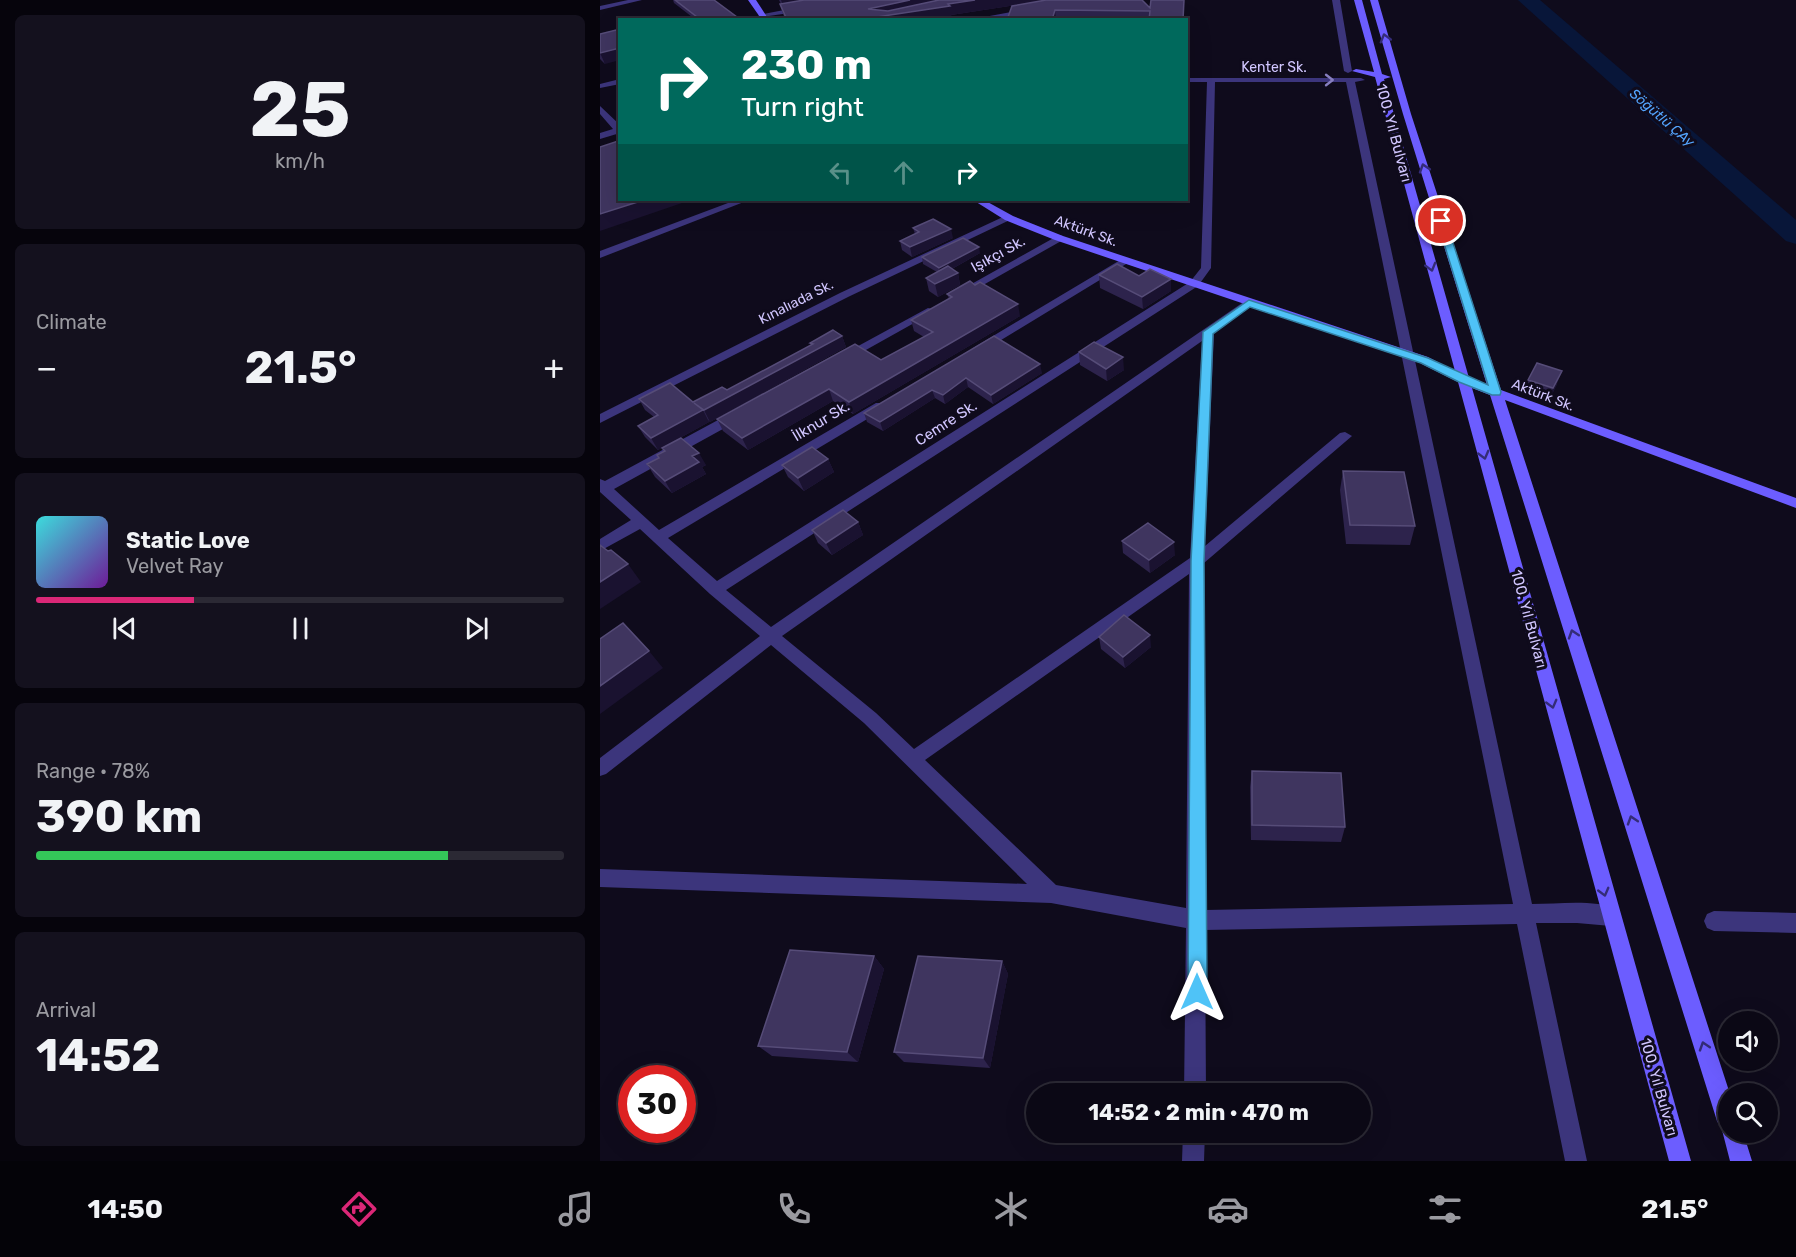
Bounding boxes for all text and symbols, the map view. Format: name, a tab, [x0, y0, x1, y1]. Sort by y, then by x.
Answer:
one-way arrow	[1380, 34, 1392, 44]
text: 230 m	[741, 40, 872, 90]
icon: right	[642, 42, 720, 120]
street label: Kenter Sk.	[1241, 59, 1307, 76]
text: 25	[249, 63, 351, 156]
one-way arrow	[1324, 74, 1333, 86]
street label: 100. Yıl Bulvarı	[1372, 82, 1416, 184]
water label: Söğütlü ÇAy	[1626, 85, 1699, 151]
text: Turn right	[741, 91, 864, 123]
text: km/h	[275, 149, 325, 173]
icon: left	[824, 156, 857, 189]
icon: ahead	[887, 156, 920, 189]
icon: right	[950, 156, 983, 189]
one-way arrow	[1419, 163, 1432, 174]
pin	[1415, 195, 1466, 246]
icon: arrive	[1424, 204, 1457, 237]
street label: Aktürk Sk.	[1052, 212, 1120, 250]
street label: Işıkçı Sk.	[968, 232, 1028, 276]
one-way arrow	[1424, 261, 1436, 272]
street label: Kınalıada Sk.	[756, 276, 836, 328]
text: Climate	[36, 310, 107, 334]
text: 21.5°	[244, 341, 356, 394]
text: −	[36, 348, 57, 387]
text: +	[543, 348, 564, 387]
street label: Aktürk Sk.	[1509, 375, 1577, 415]
street label: Cemre Sk.	[912, 396, 980, 450]
street label: İlknur Sk.	[789, 397, 853, 445]
one-way arrow	[1477, 449, 1489, 460]
text: Static Love	[126, 527, 250, 554]
text: Velvet Ray	[126, 554, 224, 578]
street label: 100. Yıl Bulvarı	[1507, 568, 1551, 670]
icon: previous	[108, 612, 141, 645]
icon: pause	[284, 612, 317, 645]
icon: next	[460, 612, 493, 645]
one-way arrow	[1568, 629, 1580, 640]
one-way arrow	[1545, 699, 1558, 709]
text: Range · 78%	[36, 759, 150, 783]
text: 390 km	[36, 790, 202, 843]
one-way arrow	[1627, 815, 1639, 826]
one-way arrow	[1597, 887, 1610, 897]
position arrow	[1165, 960, 1229, 1024]
text: Arrival	[36, 998, 96, 1022]
map controls	[1718, 1011, 1778, 1143]
button: sound	[1718, 1011, 1778, 1071]
text: 14:52	[36, 1029, 161, 1082]
street label: 100. Yıl Bulvarı	[1636, 1036, 1682, 1138]
one-way arrow	[1699, 1041, 1711, 1052]
speed limit sign: 30	[618, 1065, 696, 1143]
button: search	[1718, 1083, 1778, 1143]
text: 14:52 · 2 min · 470 m	[1088, 1099, 1309, 1126]
icon: directions	[338, 1188, 380, 1230]
icon: music	[555, 1188, 597, 1230]
icon: phone	[773, 1188, 815, 1230]
icon: climate	[990, 1188, 1032, 1230]
icon: car	[1207, 1188, 1249, 1230]
icon: filters	[1424, 1188, 1466, 1230]
text: 14:50	[88, 1193, 163, 1225]
text: 21.5°	[1641, 1193, 1708, 1225]

